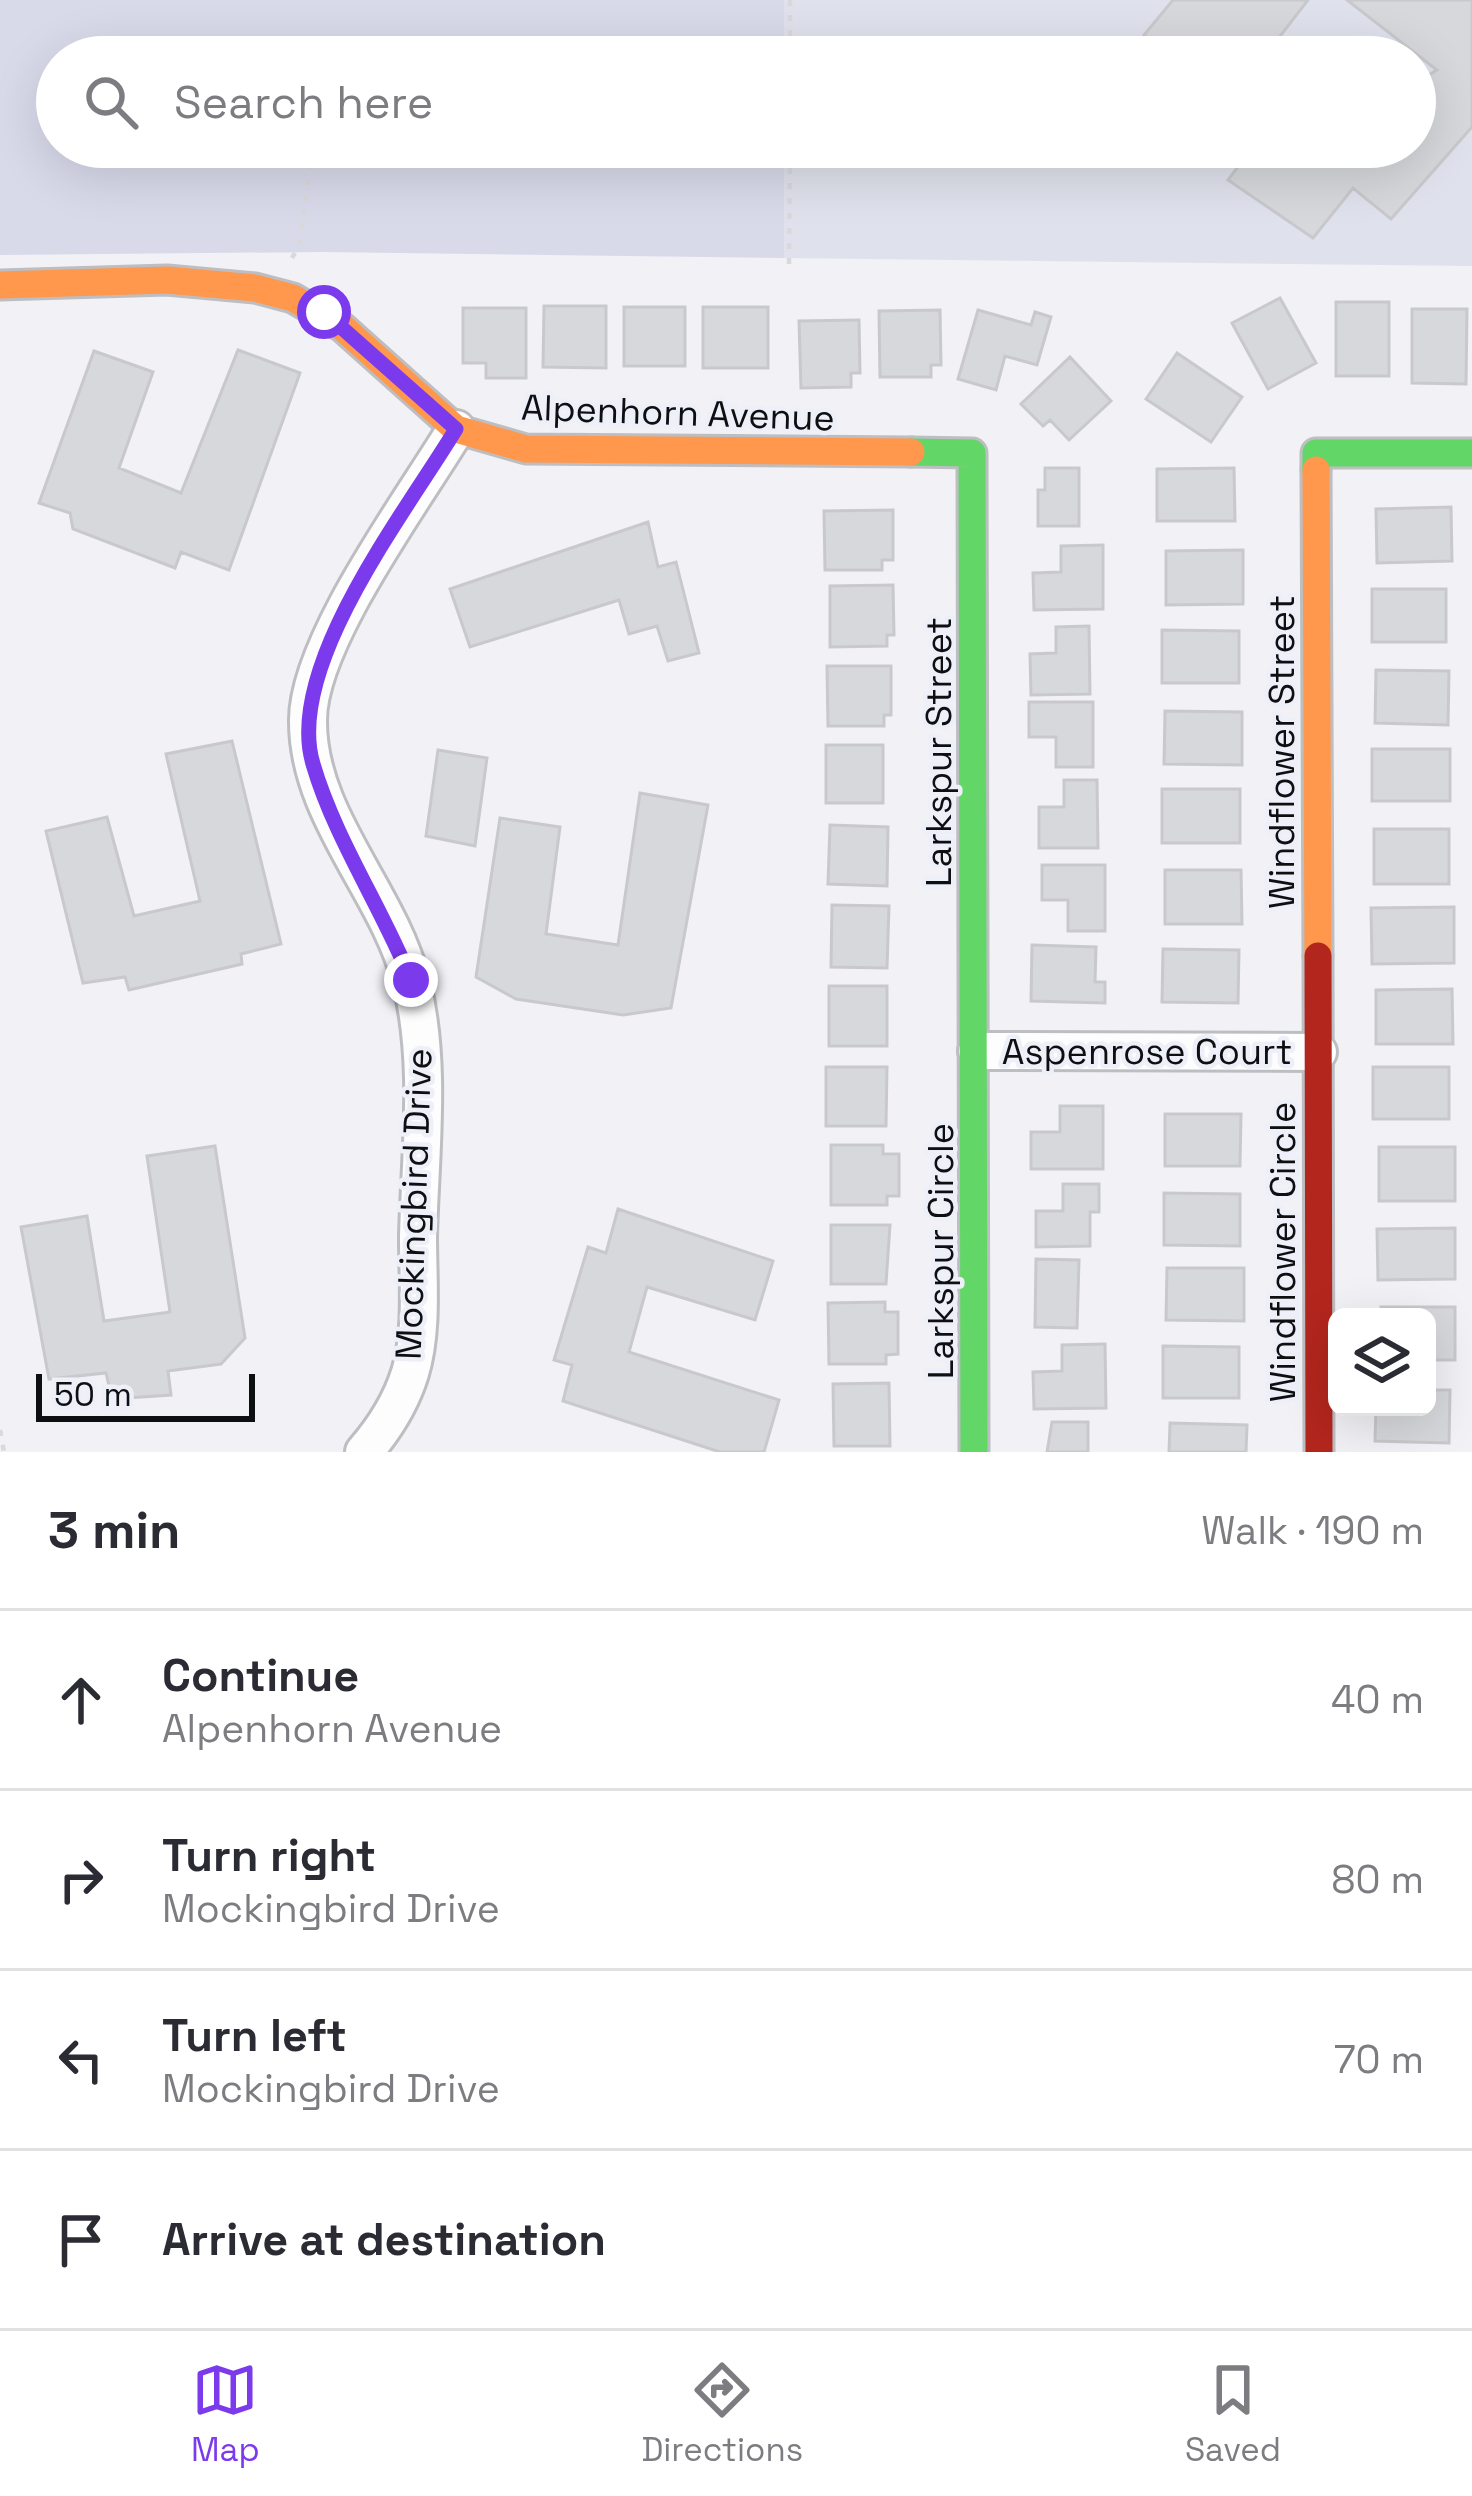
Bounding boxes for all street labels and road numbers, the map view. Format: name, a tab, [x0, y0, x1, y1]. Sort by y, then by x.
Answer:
street label: Alpenhorn Avenue	[520, 385, 836, 441]
street label: Windflower Street	[1259, 595, 1305, 909]
street label: Larkspur Street	[916, 617, 962, 887]
street label: Aspenrose Court	[1002, 1029, 1292, 1075]
street label: Mockingbird Drive	[386, 1047, 442, 1361]
street label: Windflower Circle	[1260, 1102, 1306, 1402]
street label: Larkspur Circle	[918, 1123, 964, 1379]

